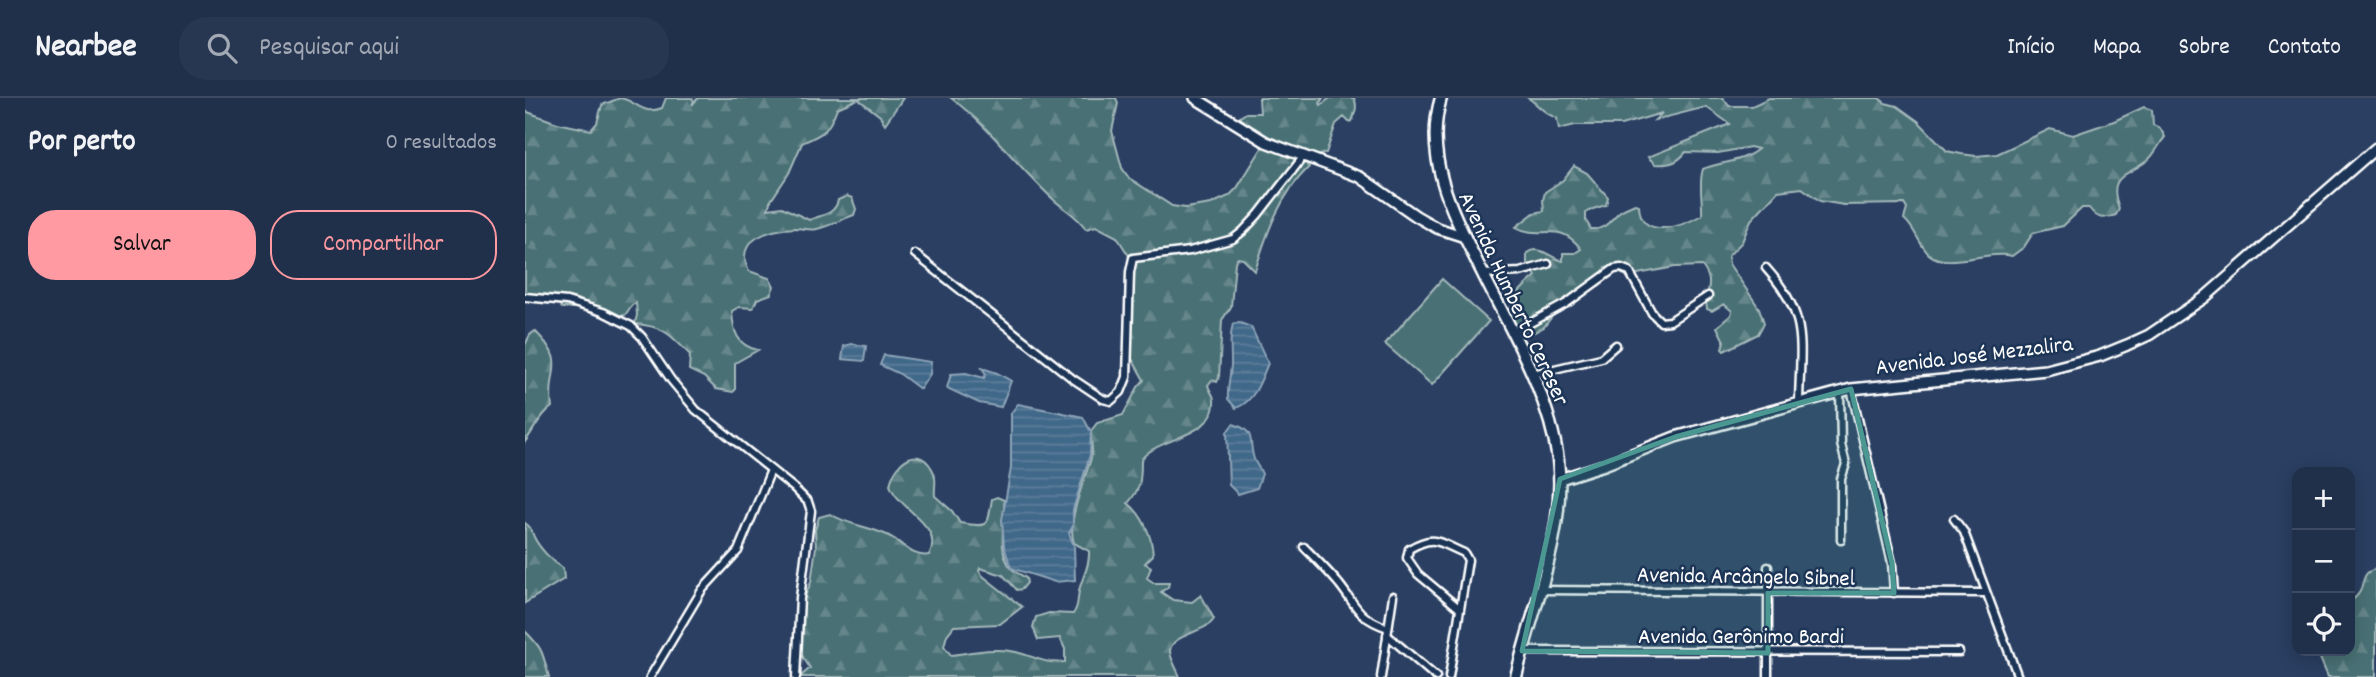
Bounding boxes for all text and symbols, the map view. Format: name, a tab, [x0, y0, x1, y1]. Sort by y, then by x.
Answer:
search box	[179, 17, 669, 80]
text: Nearbee	[35, 25, 137, 72]
icon: search	[203, 29, 241, 67]
text: Pesquisar aqui	[259, 30, 399, 67]
text: Início	[2007, 31, 2055, 65]
text: Mapa	[2093, 31, 2141, 65]
text: Sobre	[2179, 31, 2230, 65]
text: Contato	[2268, 31, 2341, 65]
text: Por perto	[28, 122, 136, 165]
text: 0 resultados	[385, 127, 497, 160]
street label: Avenida Humberto Cereser	[1448, 187, 1576, 412]
button: Salvar	[28, 210, 256, 280]
button: Compartilhar	[270, 210, 497, 280]
street label: Avenida José Mezzalira	[1874, 329, 2076, 386]
map controls	[2292, 467, 2355, 656]
button: +	[2292, 467, 2355, 530]
button: −	[2292, 530, 2355, 593]
street label: Avenida Arcângelo Sibnel	[1637, 560, 1856, 597]
button: locate	[2292, 593, 2355, 656]
street label: Avenida Gerônimo Bardi	[1638, 622, 1844, 655]

